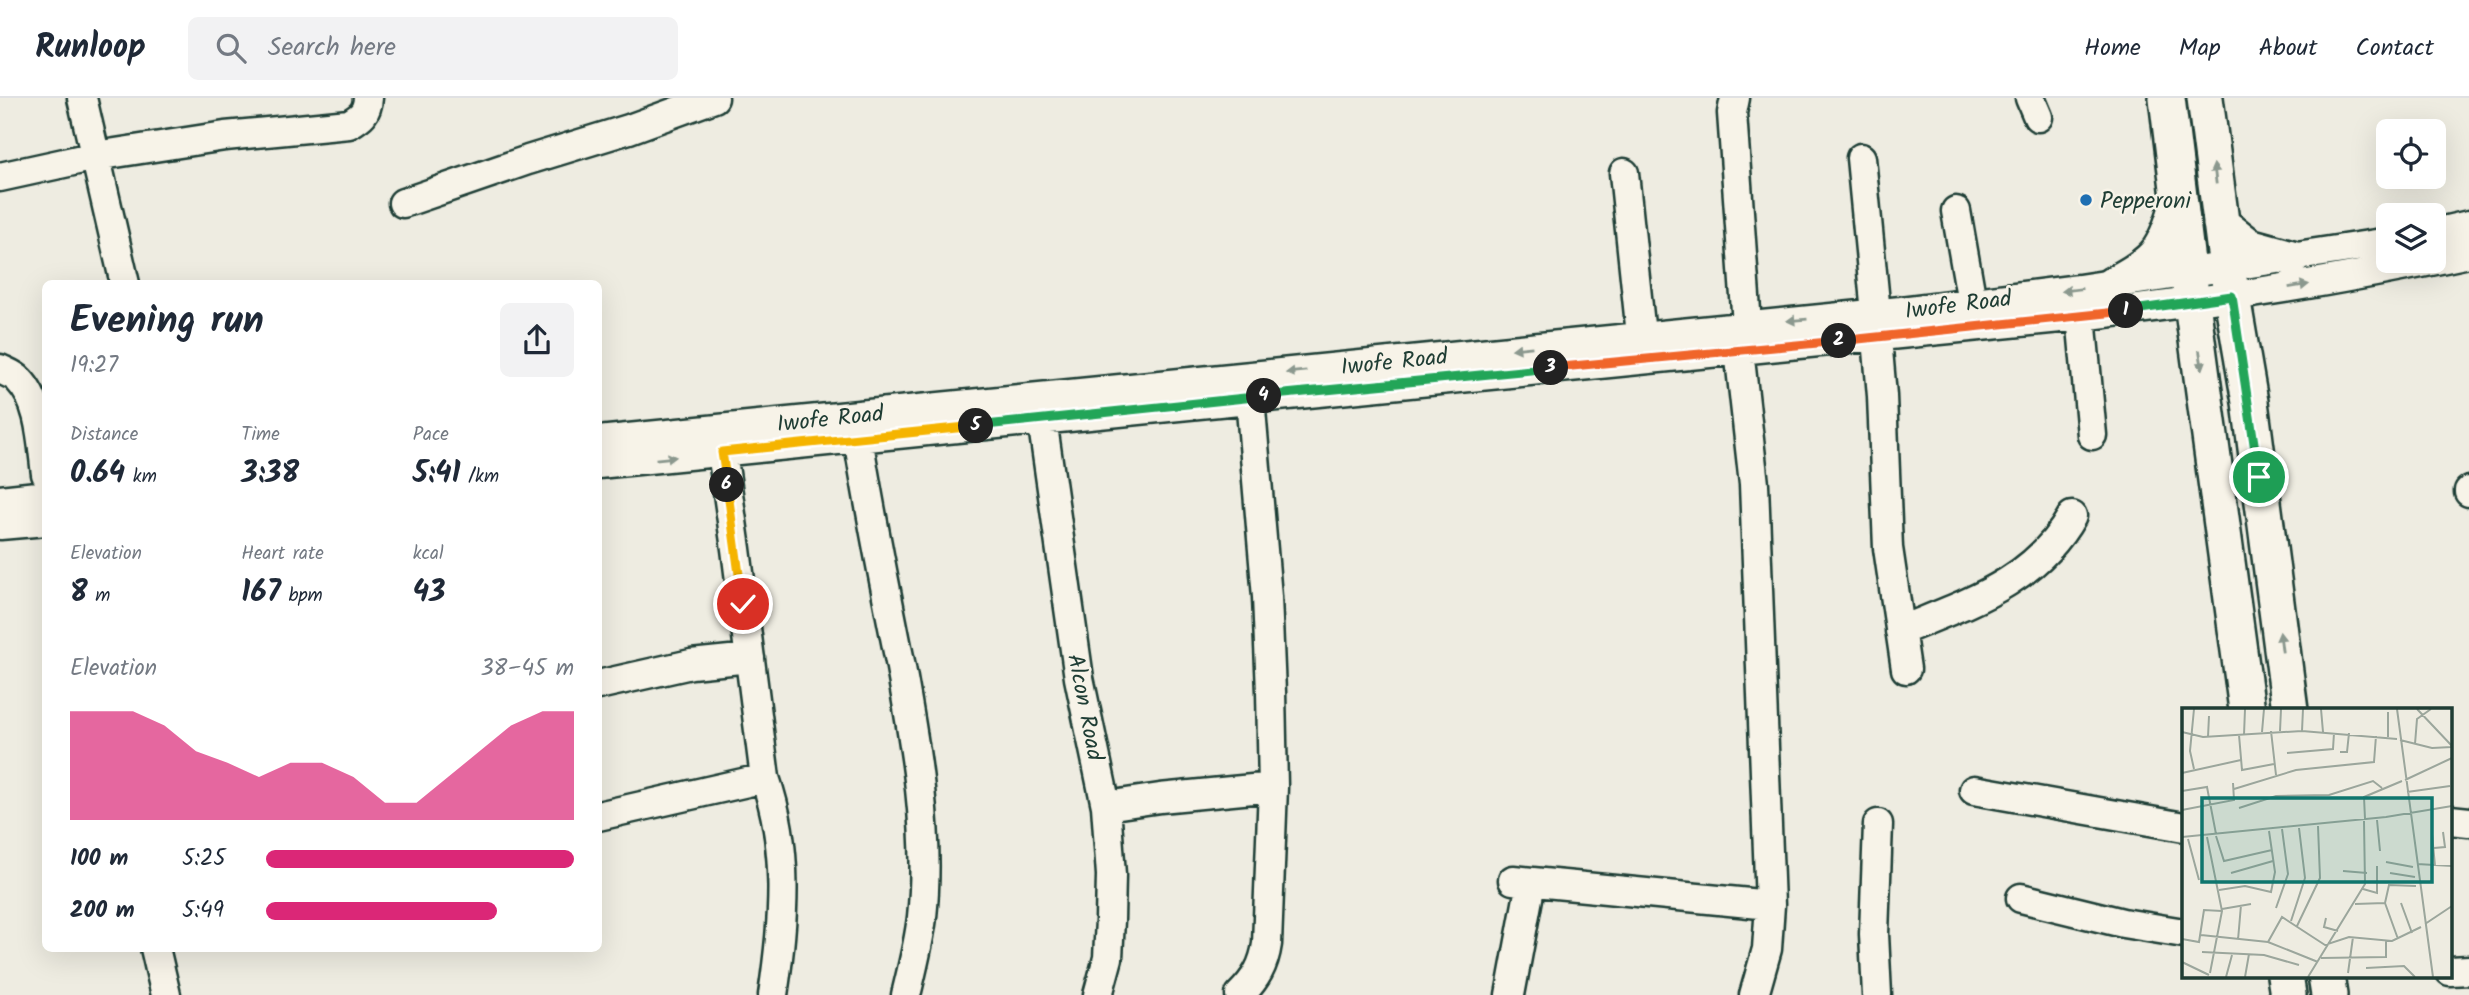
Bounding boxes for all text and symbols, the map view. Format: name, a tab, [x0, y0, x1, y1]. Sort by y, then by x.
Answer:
search box	[188, 17, 678, 80]
text: Runloop	[35, 22, 146, 75]
text: Search here	[268, 27, 396, 69]
icon: search	[212, 29, 250, 67]
text: Home	[2084, 29, 2141, 68]
text: Map	[2179, 29, 2221, 68]
text: About	[2259, 29, 2317, 68]
text: Contact	[2355, 29, 2434, 68]
map controls	[2376, 119, 2446, 273]
button: locate	[2376, 119, 2446, 189]
one-way arrow	[2209, 163, 2220, 185]
place label: Pepperoni	[2100, 184, 2192, 220]
marker: Pepperoni	[2078, 192, 2094, 208]
button: layers	[2376, 203, 2446, 273]
one-way arrow	[2288, 280, 2310, 291]
street label: Iwofe Road	[1903, 282, 2014, 330]
one-way arrow	[2061, 285, 2083, 296]
text: Evening run	[70, 292, 264, 352]
pin: 1	[2108, 294, 2144, 328]
text: 1	[2123, 295, 2128, 325]
button: share	[500, 303, 574, 377]
one-way arrow	[1786, 315, 1808, 326]
pin: 2	[1822, 324, 1856, 358]
text: 2	[1833, 325, 1844, 355]
street label: Iwofe Road	[1339, 339, 1450, 387]
one-way arrow	[1511, 343, 1533, 354]
text: 19:27	[70, 348, 118, 384]
one-way arrow	[2196, 349, 2207, 371]
pin: 3	[1534, 350, 1568, 386]
text: 3	[1545, 352, 1556, 382]
one-way arrow	[1285, 366, 1307, 377]
pin: 4	[1246, 378, 1282, 414]
text: 4	[1258, 380, 1269, 410]
street label: Iwofe Road	[775, 396, 886, 444]
pin: 5	[958, 408, 993, 444]
text: 5	[971, 410, 980, 440]
text: Distance	[70, 420, 138, 450]
text: Time	[241, 420, 280, 450]
text: Pace	[413, 420, 449, 450]
pin	[2229, 447, 2289, 507]
text: 0.64	[70, 450, 125, 498]
text: 3:38	[241, 450, 299, 498]
text: 5:41	[413, 450, 461, 498]
one-way arrow	[656, 452, 678, 463]
icon: arrive	[2240, 458, 2278, 496]
text: km	[125, 462, 157, 492]
text: /km	[461, 462, 499, 492]
pin: 6	[710, 468, 744, 502]
text: 6	[721, 469, 732, 499]
text: Elevation	[70, 539, 142, 569]
text: Heart rate	[241, 539, 324, 569]
text: kcal	[413, 539, 444, 569]
text: 8	[70, 569, 88, 617]
text: 167	[241, 569, 281, 617]
text: 43	[413, 569, 445, 617]
pin	[713, 574, 773, 634]
text: m	[88, 581, 110, 611]
text: bpm	[281, 581, 323, 611]
icon: check	[724, 585, 762, 623]
one-way arrow	[2275, 631, 2286, 653]
text: Elevation	[70, 651, 157, 687]
text: 38–45 m	[480, 651, 574, 687]
street label: Alcon Road	[1056, 651, 1112, 764]
inset map	[2182, 708, 2452, 978]
text: 100 m	[70, 841, 128, 877]
text: 5:25	[182, 841, 226, 877]
text: 200 m	[70, 893, 135, 929]
text: 5:49	[182, 893, 224, 929]

